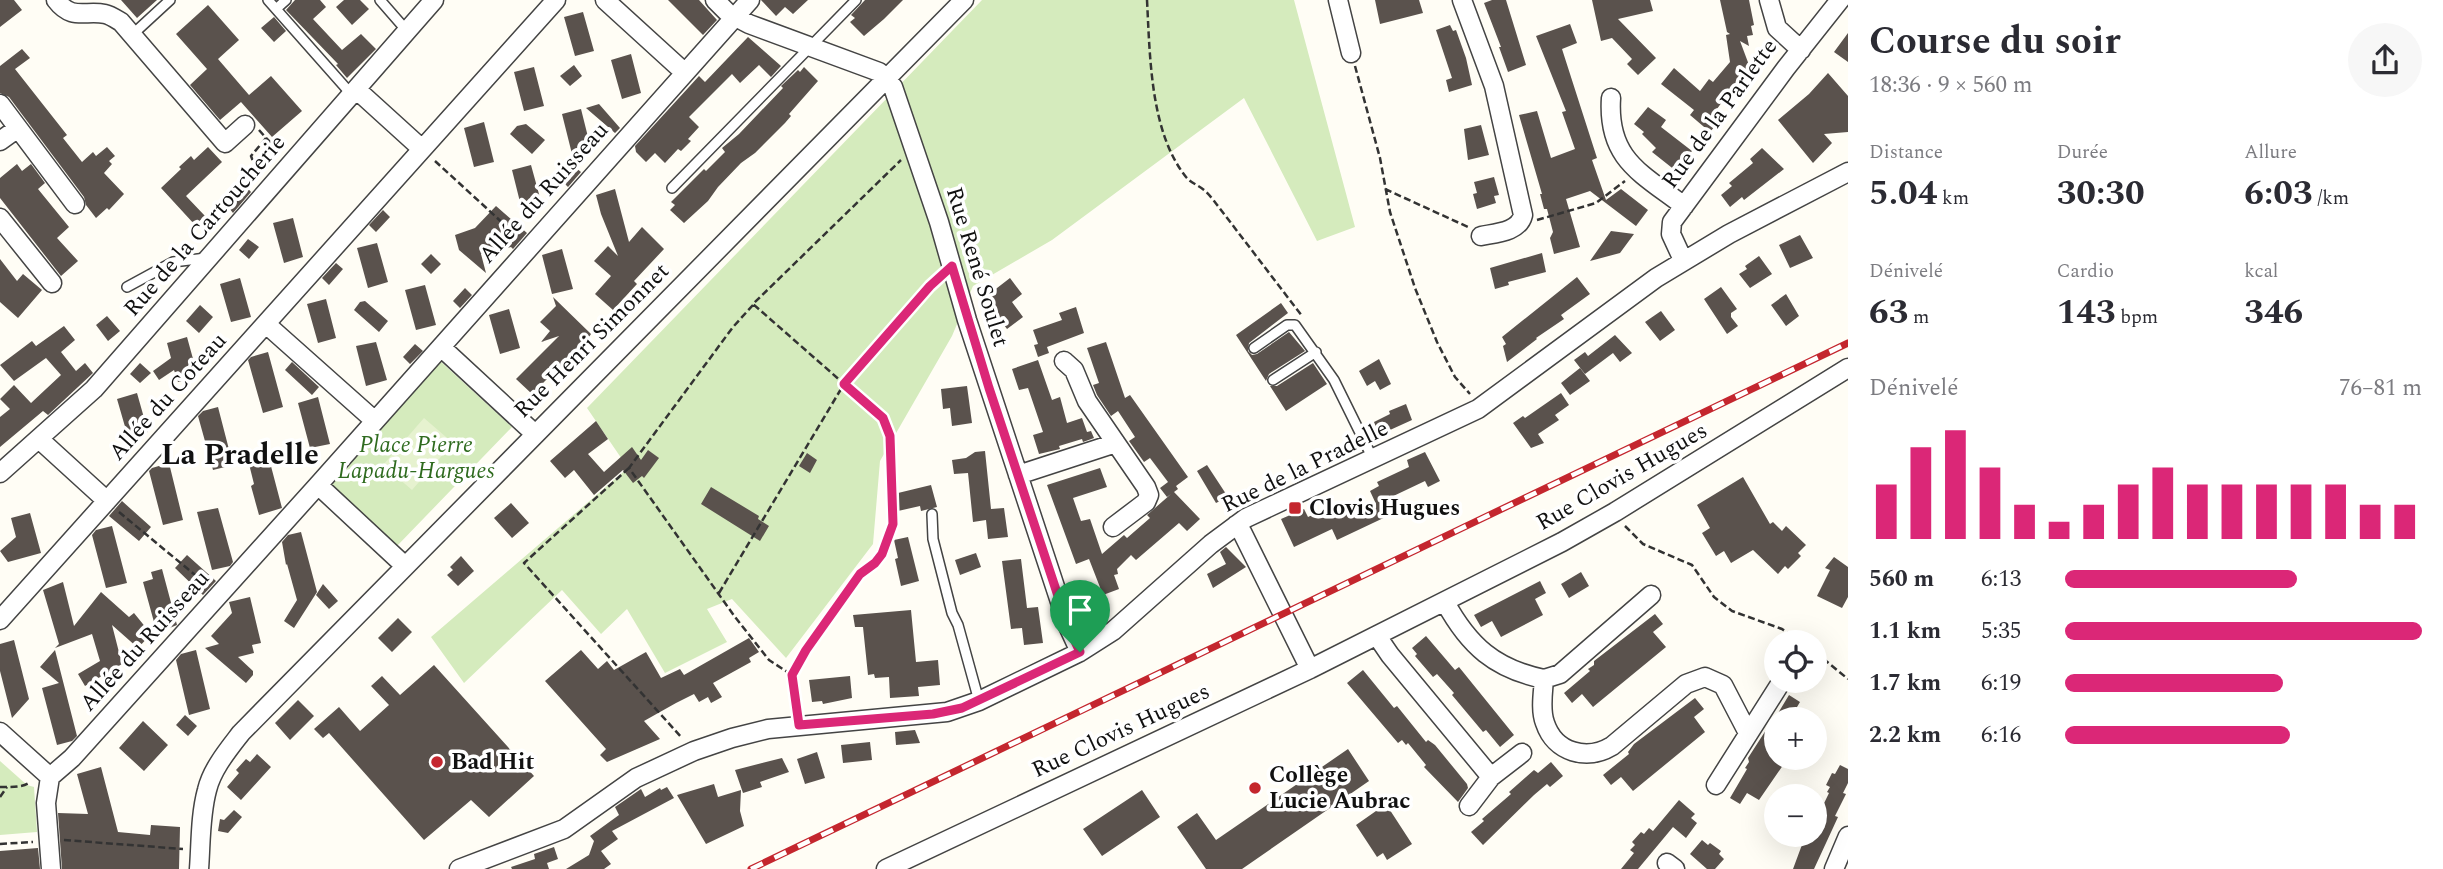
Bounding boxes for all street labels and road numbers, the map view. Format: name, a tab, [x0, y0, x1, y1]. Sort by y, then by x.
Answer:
street label: Rue de la Parlette	[1653, 32, 1787, 196]
street label: Allée du Ruisseau	[471, 114, 617, 272]
street label: Rue de la Cartoucherie	[116, 127, 294, 325]
street label: Rue René Soulet	[936, 183, 1018, 351]
street label: Rue Henri Simonnet	[506, 255, 678, 427]
street label: Allée du Coteau	[101, 325, 236, 469]
street label: Rue de la Pradelle	[1215, 411, 1395, 523]
street label: Rue Clovis Hugues	[1530, 414, 1714, 540]
street label: Allée du Ruisseau	[72, 562, 218, 720]
street label: Rue Clovis Hugues	[1026, 674, 1216, 788]

